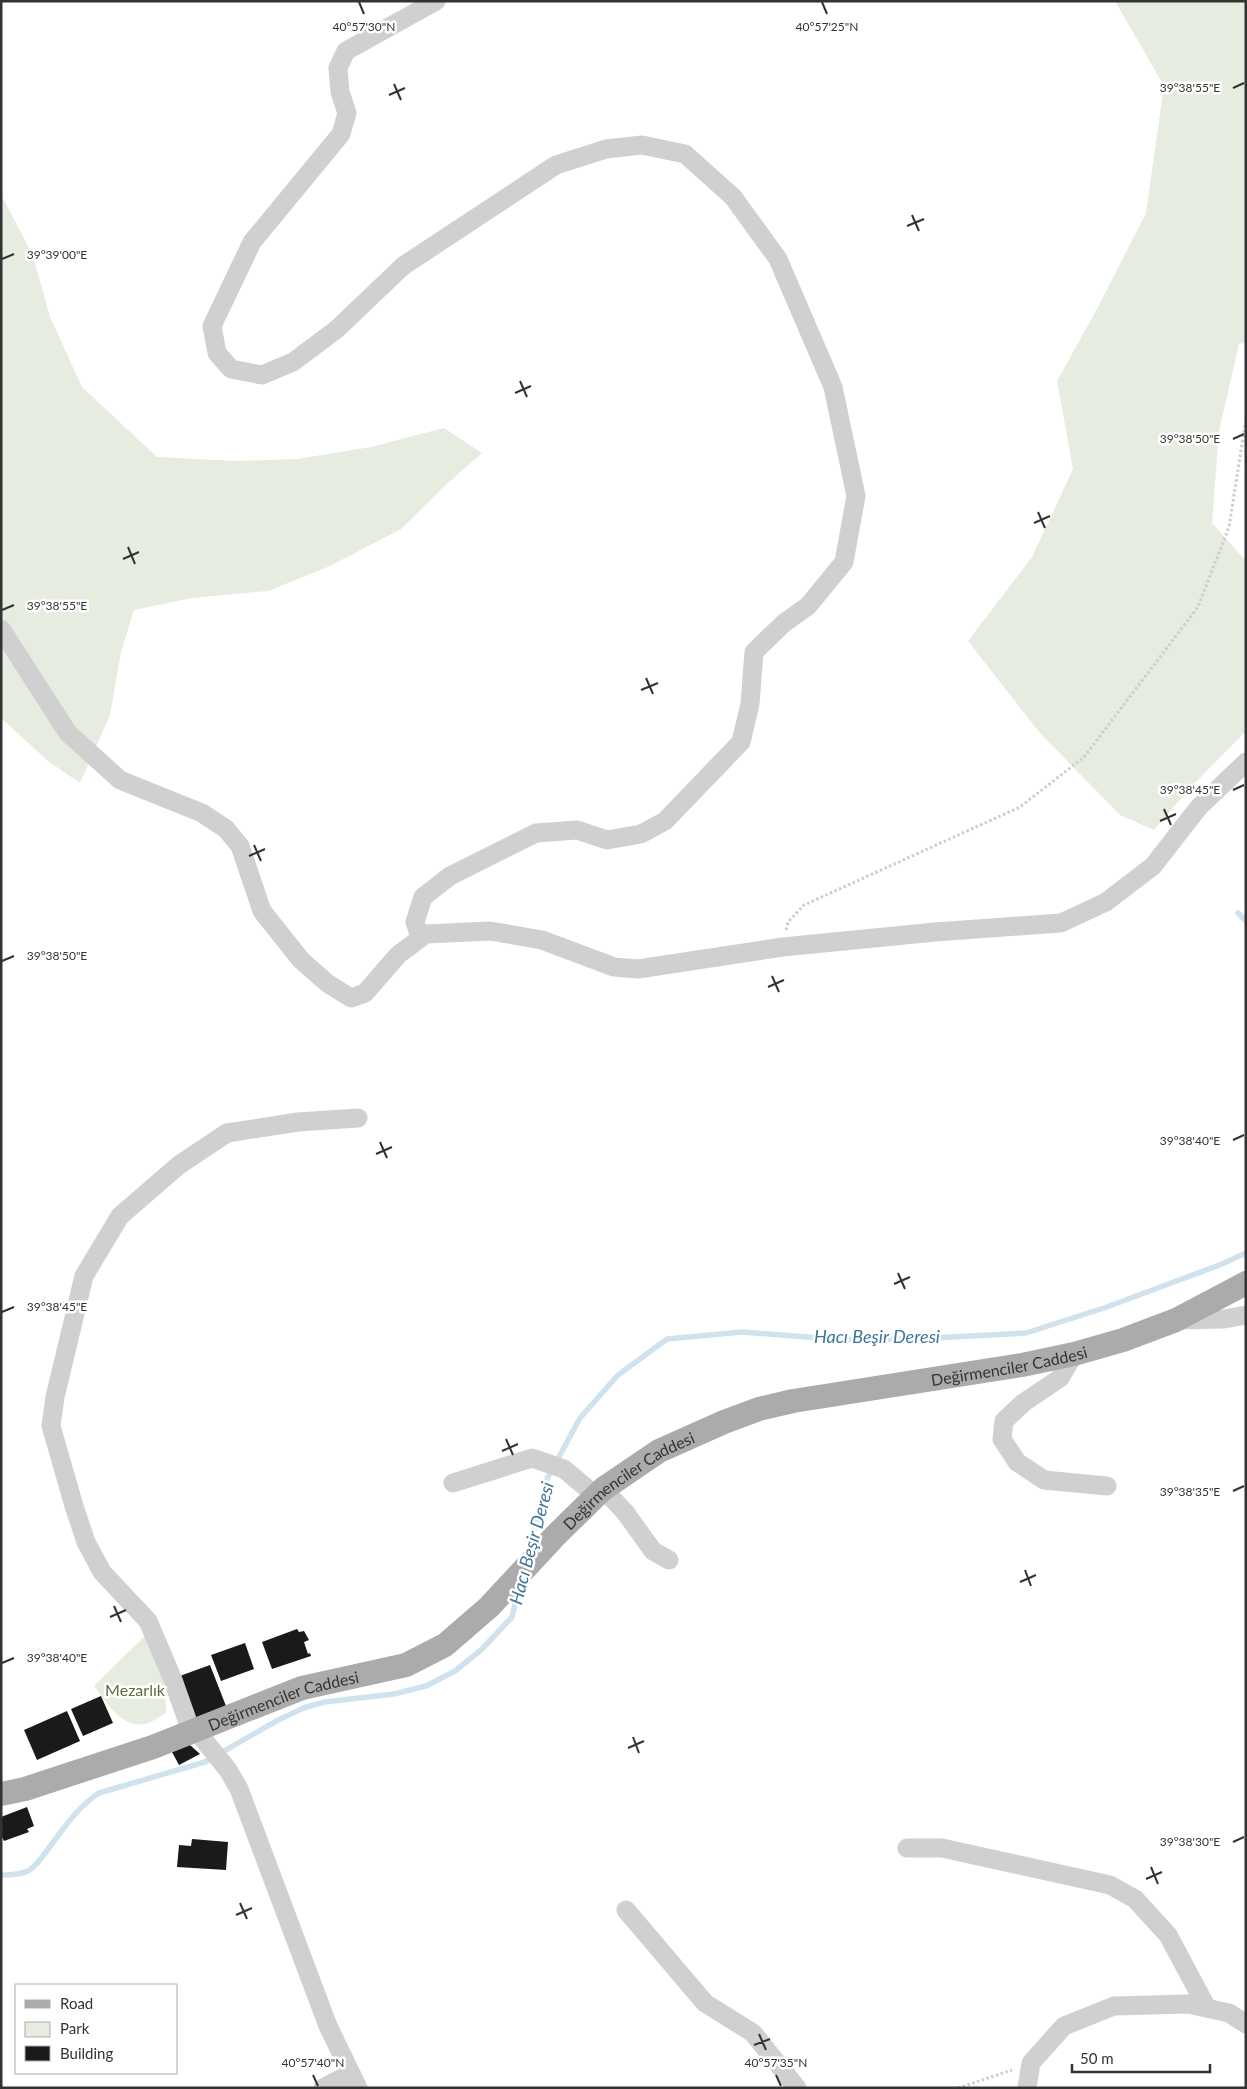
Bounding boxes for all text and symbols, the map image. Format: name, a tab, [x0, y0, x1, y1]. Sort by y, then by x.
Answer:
text: 40°57'30"N	[333, 19, 395, 34]
text: 40°57'25"N	[796, 19, 858, 34]
text: 39°38'55"E	[1160, 80, 1220, 95]
text: 39°39'00"E	[27, 247, 87, 262]
text: 39°38'50"E	[1160, 431, 1220, 446]
text: 39°38'55"E	[27, 598, 87, 613]
text: 39°38'45"E	[1160, 782, 1220, 797]
text: 39°38'50"E	[27, 948, 87, 963]
text: 39°38'40"E	[1160, 1133, 1220, 1148]
text: 39°38'45"E	[27, 1299, 87, 1314]
water label: Hacı Beşir Deresi	[814, 1325, 940, 1347]
street label: Değirmenciler Caddesi	[930, 1341, 1089, 1389]
street label: Değirmenciler Caddesi	[558, 1427, 697, 1533]
water label: Hacı Beşir Deresi	[504, 1479, 558, 1607]
text: 39°38'35"E	[1160, 1484, 1220, 1499]
text: 39°38'40"E	[27, 1650, 87, 1665]
street label: Değirmenciler Caddesi	[205, 1666, 360, 1734]
park label: Mezarlık	[105, 1680, 166, 1699]
text: 39°38'30"E	[1160, 1834, 1220, 1849]
legend	[15, 1984, 178, 2074]
text: Road	[60, 1994, 93, 2012]
text: Park	[60, 2019, 90, 2037]
scale bar	[1072, 2042, 1210, 2074]
text: Building	[60, 2044, 113, 2062]
text: 50 m	[1080, 2049, 1114, 2067]
text: 40°57'40"N	[282, 2055, 344, 2070]
text: 40°57'35"N	[745, 2055, 807, 2070]

